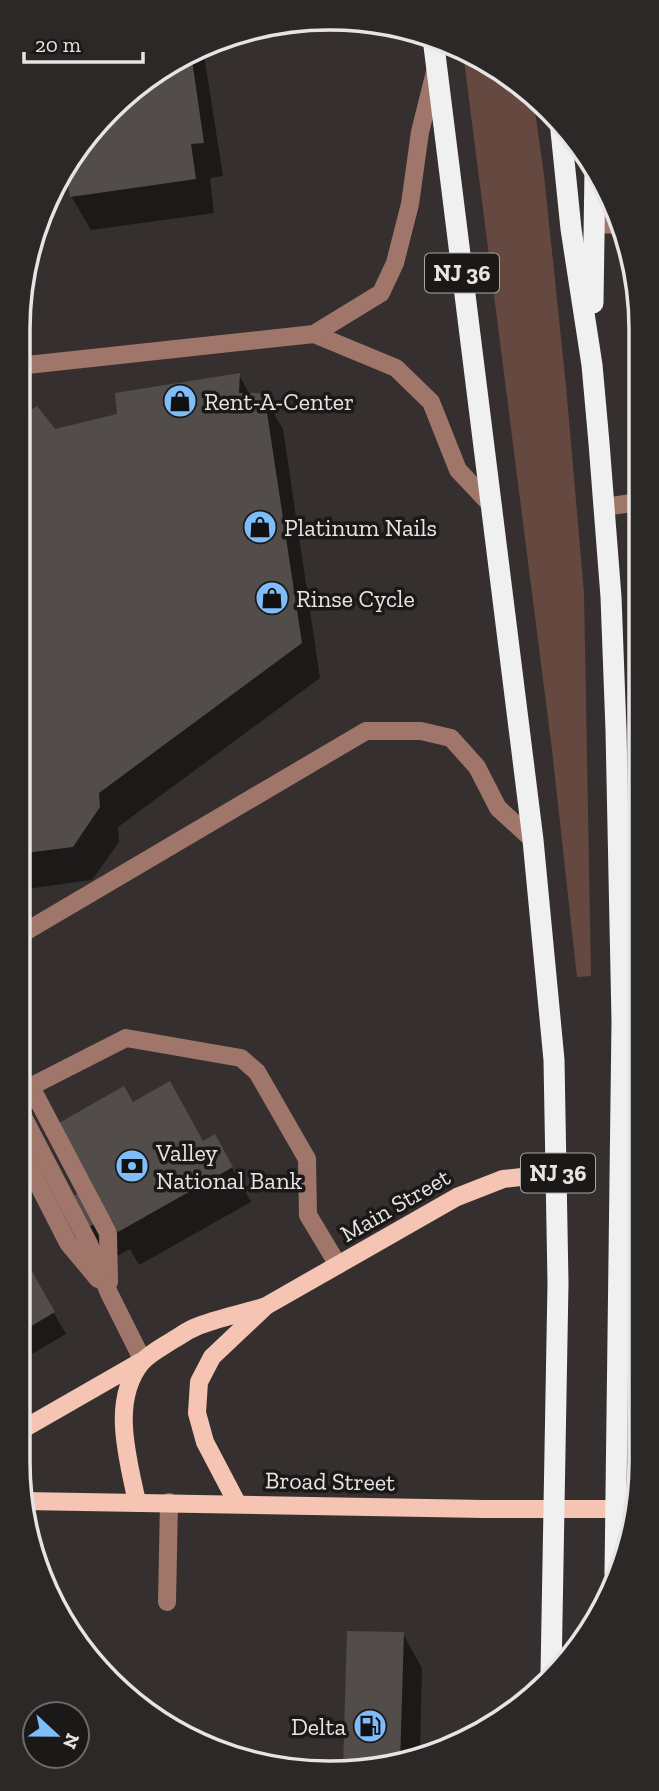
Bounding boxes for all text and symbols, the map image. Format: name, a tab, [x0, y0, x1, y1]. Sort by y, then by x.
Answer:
scale bar	[24, 21, 144, 65]
text: 20 m	[35, 32, 81, 57]
road number: NJ 36	[425, 254, 499, 292]
shop icon: Rent-A-Center	[161, 382, 199, 420]
place label: Rent-A-Center	[204, 387, 354, 416]
shop icon: Platinum Nails	[241, 508, 279, 546]
place label: Platinum Nails	[284, 513, 437, 542]
shop icon: Rinse Cycle	[253, 579, 291, 617]
place label: Rinse Cycle	[296, 584, 415, 613]
place label: Valley National Bank	[155, 1138, 303, 1195]
bank icon: Valley National Bank	[113, 1147, 151, 1185]
road number: NJ 36	[521, 1154, 595, 1192]
street label: Main Street	[335, 1162, 455, 1248]
street label: Broad Street	[265, 1465, 396, 1497]
north arrow	[21, 1700, 91, 1770]
fuel station icon: Delta	[351, 1707, 389, 1745]
place label: Delta	[291, 1712, 346, 1741]
text: N	[58, 1730, 85, 1752]

